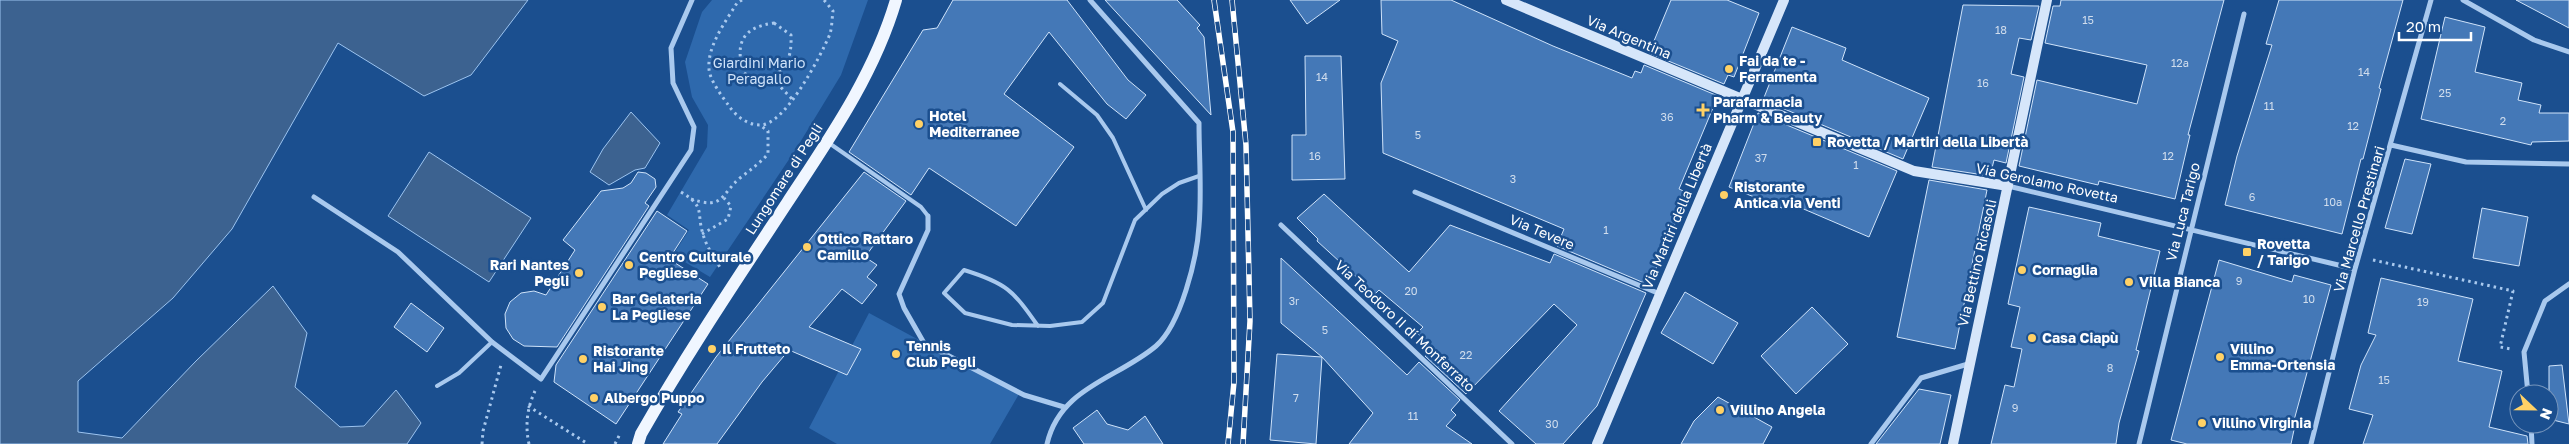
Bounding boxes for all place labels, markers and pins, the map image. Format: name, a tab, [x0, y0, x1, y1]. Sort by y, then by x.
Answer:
place label: Fai da te - Ferramenta	[1739, 52, 1817, 85]
marker: Fai da te - Ferramenta	[1723, 63, 1735, 75]
place label: Parafarmacia Pharm & Beauty	[1713, 93, 1823, 126]
marker: Parafarmacia Pharm & Beauty	[1697, 104, 1709, 116]
place label: Hotel Mediterranee	[929, 107, 1020, 140]
marker: Hotel Mediterranee	[913, 118, 925, 130]
place label: Rovetta / Martiri della Libertà	[1827, 133, 2028, 150]
marker: Rovetta / Martiri della Libertà	[1811, 136, 1823, 148]
place label: Ristorante Antica via Venti	[1734, 178, 1841, 211]
marker: Ristorante Antica via Venti	[1718, 189, 1730, 201]
place label: Ottico Rattaro Camillo	[817, 230, 913, 263]
place label: Rovetta / Tarigo	[2257, 235, 2310, 268]
marker: Ottico Rattaro Camillo	[801, 241, 813, 253]
marker: Rovetta / Tarigo	[2241, 246, 2253, 258]
place label: Centro Culturale Pegliese	[639, 248, 751, 281]
place label: Rari Nantes Pegli	[490, 256, 569, 289]
marker: Centro Culturale Pegliese	[623, 259, 635, 271]
place label: Cornaglia	[2032, 261, 2098, 278]
marker: Cornaglia	[2016, 264, 2028, 276]
marker: Rari Nantes Pegli	[573, 267, 585, 279]
place label: Villa Bianca	[2139, 273, 2220, 290]
marker: Villa Bianca	[2123, 276, 2135, 288]
place label: Bar Gelateria La Pegliese	[612, 290, 702, 323]
marker: Bar Gelateria La Pegliese	[596, 301, 608, 313]
place label: Casa Ciapù	[2042, 329, 2118, 346]
marker: Casa Ciapù	[2026, 332, 2038, 344]
place label: Tennis Club Pegli	[906, 337, 976, 370]
place label: Il Frutteto	[722, 340, 790, 357]
place label: Villino Emma-Ortensia	[2230, 340, 2335, 373]
place label: Ristorante Hai Jing	[593, 342, 664, 375]
marker: Il Frutteto	[706, 343, 718, 355]
marker: Tennis Club Pegli	[890, 348, 902, 360]
marker: Villino Emma-Ortensia	[2214, 351, 2226, 363]
marker: Ristorante Hai Jing	[577, 353, 589, 365]
place label: Albergo Puppo	[604, 389, 704, 406]
marker: Albergo Puppo	[588, 392, 600, 404]
place label: Villino Angela	[1730, 401, 1825, 418]
marker: Villino Angela	[1714, 404, 1726, 416]
place label: Villino Virginia	[2212, 414, 2311, 431]
marker: Villino Virginia	[2196, 417, 2208, 429]

